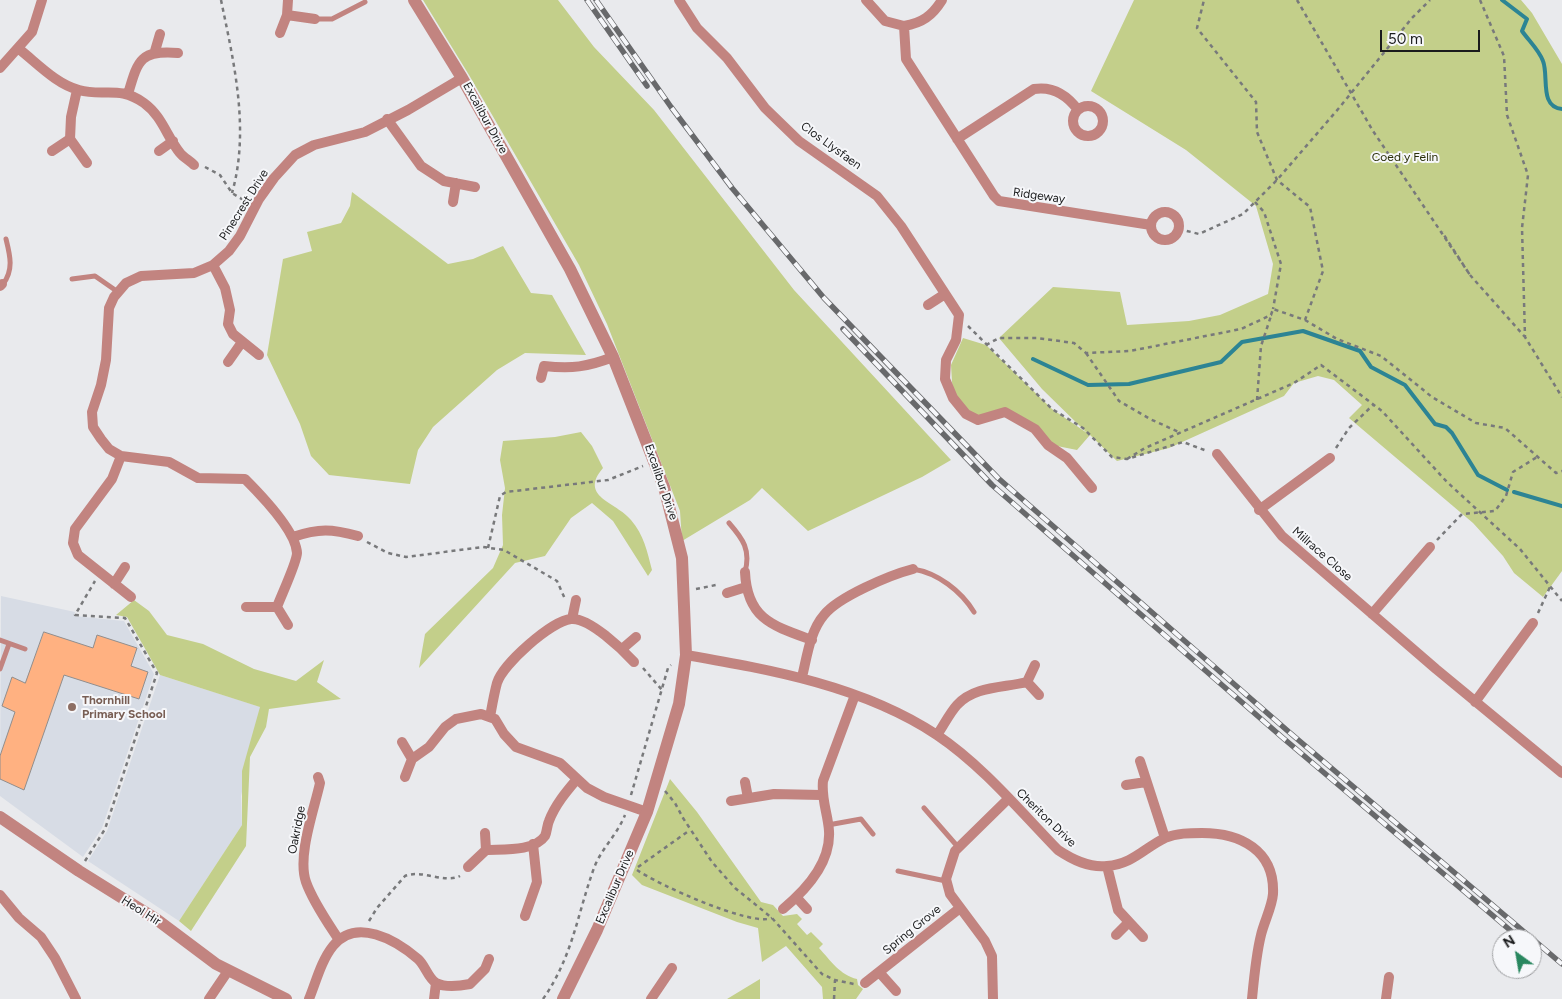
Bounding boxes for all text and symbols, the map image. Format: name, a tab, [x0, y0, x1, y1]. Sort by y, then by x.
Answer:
scale bar	[1382, 20, 1482, 52]
text: 50 m	[1388, 30, 1423, 48]
street label: Excalibur Drive	[459, 80, 511, 156]
street label: Clos Llysfaen	[798, 119, 864, 173]
park label: Coed y Felin	[1372, 150, 1438, 164]
street label: Pinecrest Drive	[216, 167, 272, 243]
street label: Ridgeway	[1012, 185, 1066, 207]
street label: Excalibur Drive	[641, 442, 681, 522]
street label: Millrace Close	[1289, 524, 1355, 584]
place label: Thornhill Primary School	[82, 693, 166, 721]
marker: Thornhill Primary School	[66, 701, 78, 713]
street label: Cheriton Drive	[1013, 786, 1079, 850]
street label: Oakridge	[285, 805, 309, 855]
street label: Excalibur Drive	[593, 848, 637, 926]
street label: Heol Hir	[119, 893, 163, 929]
street label: Spring Grove	[880, 902, 944, 958]
north arrow	[1492, 929, 1542, 979]
text: N	[1500, 932, 1518, 952]

